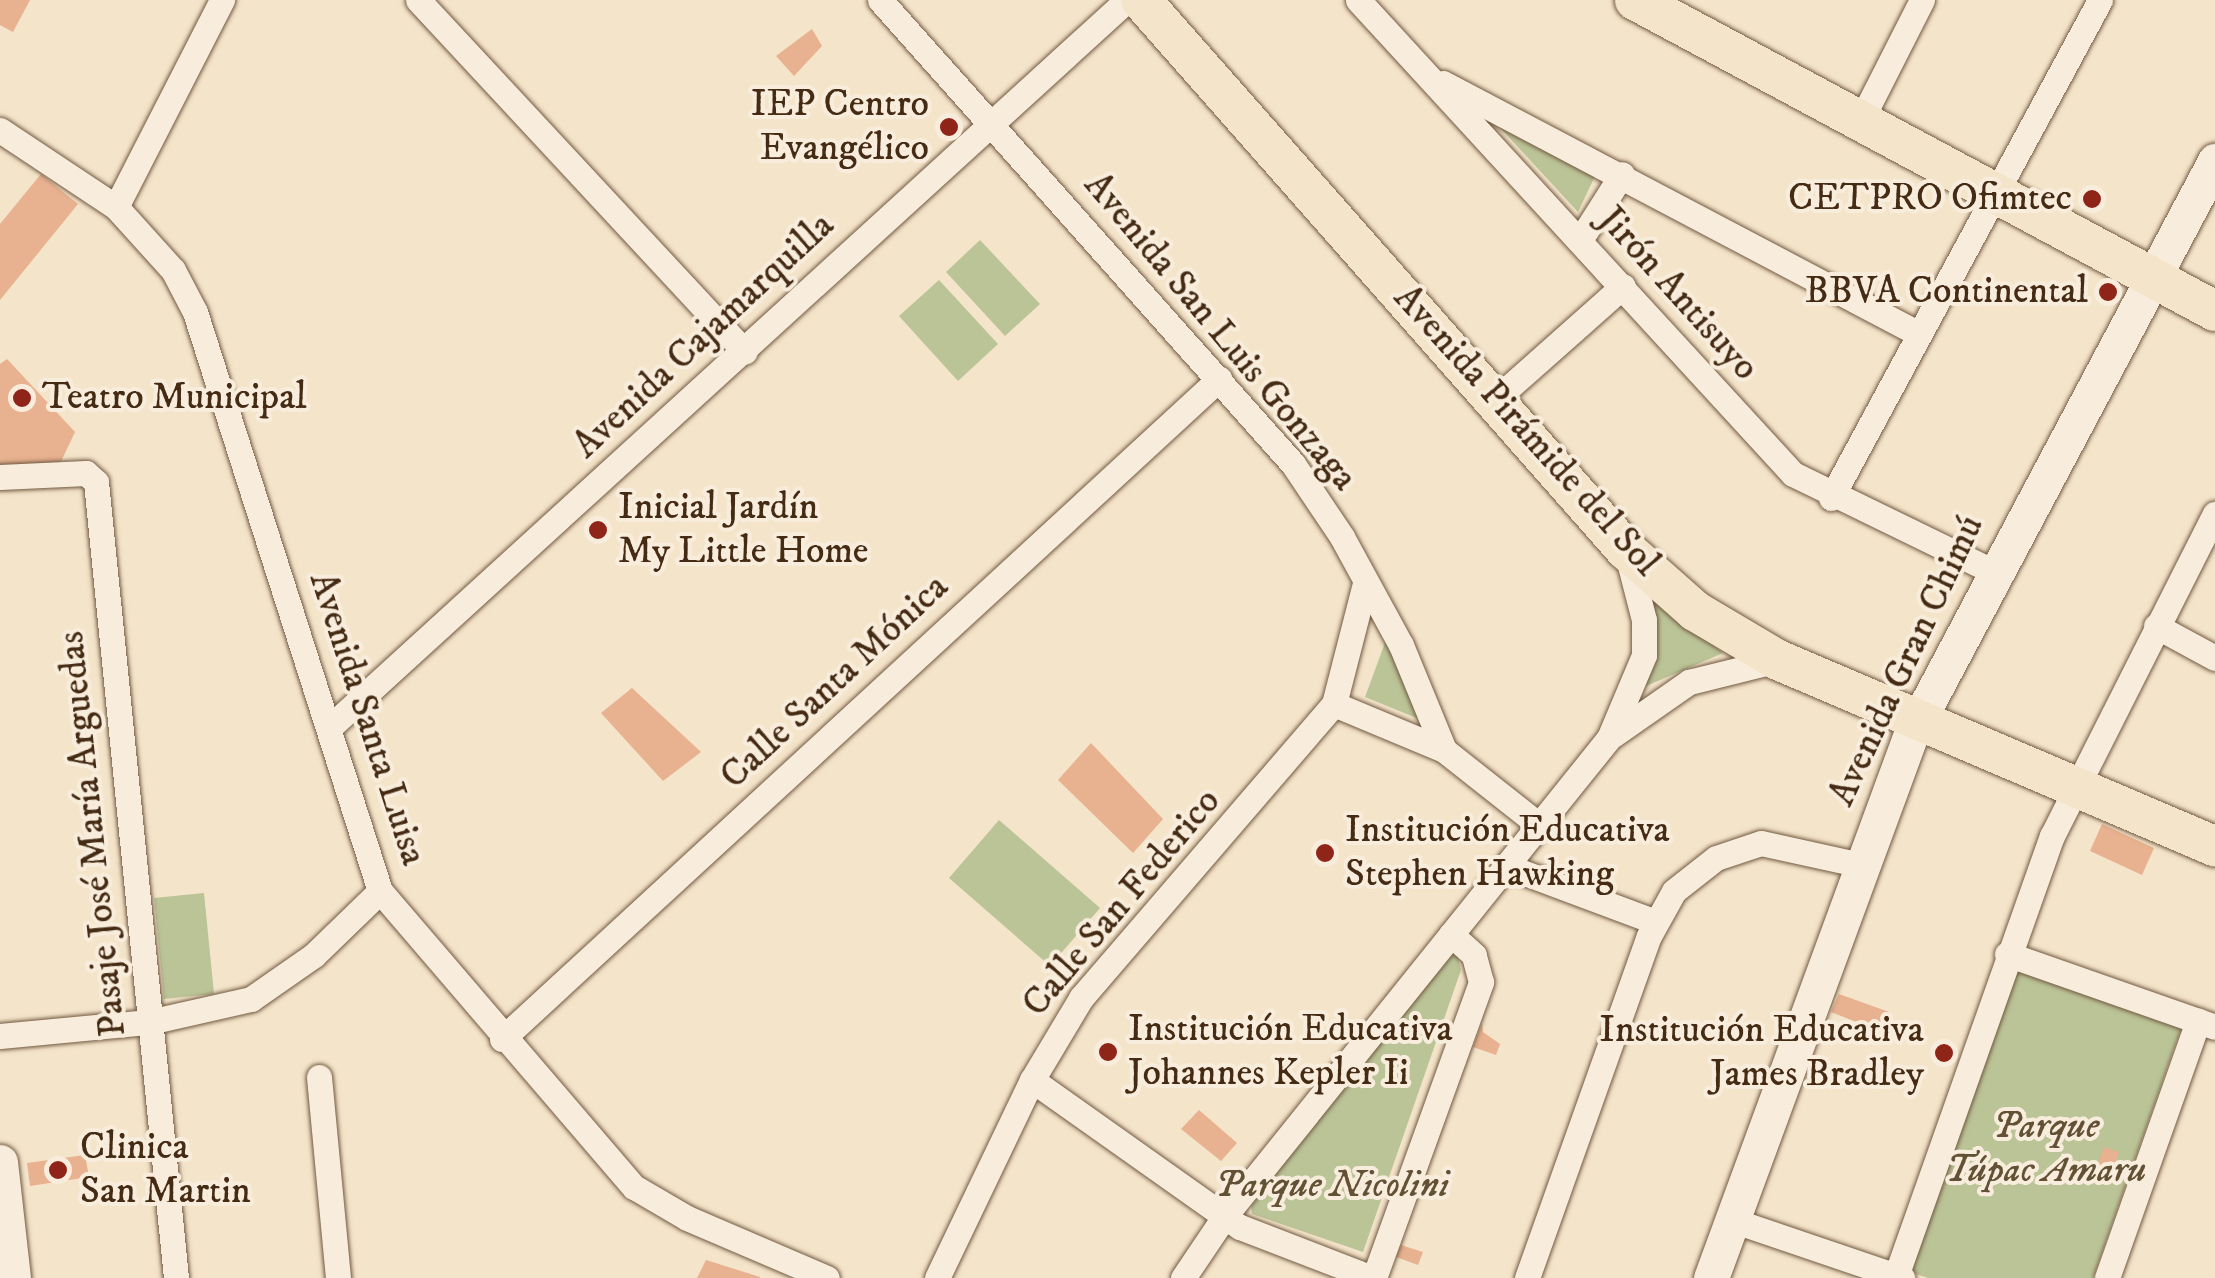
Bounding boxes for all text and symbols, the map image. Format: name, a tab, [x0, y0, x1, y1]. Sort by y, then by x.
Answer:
place label: IEP Centro Evangélico	[751, 82, 929, 172]
marker: IEP Centro Evangélico	[938, 116, 960, 138]
street label: Avenida San Luis Gonzaga	[1074, 164, 1366, 500]
place label: CETPRO Ofimtec	[1788, 176, 2072, 222]
marker: CETPRO Ofimtec	[2081, 188, 2103, 210]
street label: Jirón Antisuyo	[1588, 198, 1768, 390]
street label: Avenida Cajamarquilla	[564, 203, 844, 469]
place label: BBVA Continental	[1805, 269, 2088, 315]
street label: Avenida Pirámide del Sol	[1383, 276, 1669, 586]
marker: BBVA Continental	[2097, 281, 2119, 303]
place label: Teatro Municipal	[42, 375, 307, 421]
marker: Teatro Municipal	[11, 387, 33, 409]
place label: Inicial Jardín My Little Home	[618, 485, 869, 574]
street label: Avenida Gran Chimú	[1820, 508, 1994, 814]
marker: Inicial Jardín My Little Home	[587, 519, 609, 541]
street label: Calle Santa Mónica	[712, 565, 958, 799]
street label: Avenida Santa Luisa	[298, 567, 436, 871]
street label: Pasaje José María Arguedas	[49, 629, 137, 1039]
street label: Calle San Federico	[1013, 780, 1231, 1026]
place label: Institución Educativa Stephen Hawking	[1345, 808, 1670, 898]
marker: Institución Educativa Stephen Hawking	[1314, 842, 1336, 864]
place label: Institución Educativa Johannes Kepler Ii	[1128, 1007, 1453, 1096]
place label: Institución Educativa James Bradley	[1599, 1008, 1924, 1098]
marker: Institución Educativa Johannes Kepler Ii	[1097, 1041, 1119, 1063]
marker: Institución Educativa James Bradley	[1933, 1042, 1955, 1064]
park label: Parque Túpac Amaru	[1945, 1104, 2147, 1194]
place label: Clinica San Martin	[80, 1125, 251, 1214]
marker: Clinica San Martin	[45, 1157, 71, 1183]
park label: Parque Nicolini	[1215, 1163, 1449, 1209]

